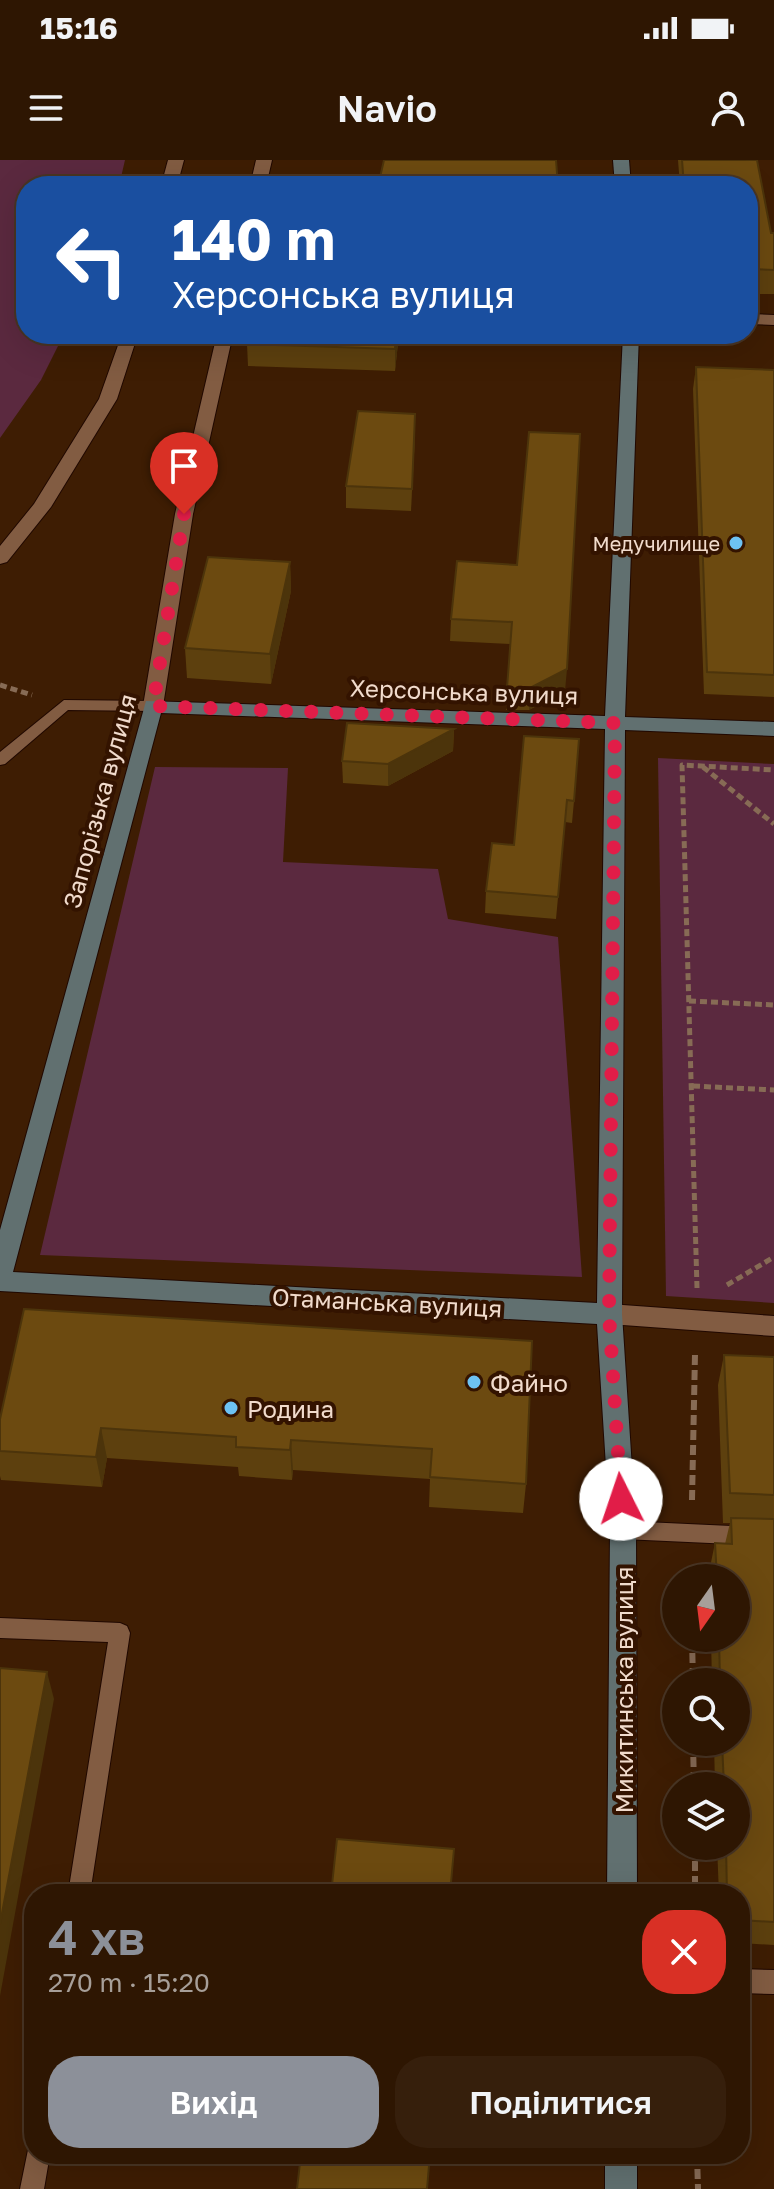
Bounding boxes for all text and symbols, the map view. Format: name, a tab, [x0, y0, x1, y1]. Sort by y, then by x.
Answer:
text: 15:16	[40, 10, 118, 46]
icon: menu	[24, 86, 68, 130]
icon: person	[706, 86, 750, 130]
text: Navio	[337, 87, 437, 130]
text: 140 m	[172, 205, 335, 272]
icon: left	[40, 208, 144, 312]
text: Херсонська вулиця	[172, 273, 515, 316]
pin	[150, 432, 218, 514]
icon: arrive	[162, 444, 206, 488]
place label: Медучилище	[593, 531, 720, 555]
marker: Медучилище	[727, 534, 745, 552]
street label: Херсонська вулиця	[349, 673, 579, 709]
street label: Запорізька вулиця	[56, 691, 142, 911]
street label: Отаманська вулиця	[271, 1281, 503, 1323]
place label: Файно	[490, 1368, 568, 1397]
marker: Файно	[465, 1373, 483, 1391]
place label: Родина	[247, 1394, 334, 1423]
marker: Родина	[222, 1399, 240, 1417]
position arrow	[579, 1457, 663, 1541]
north arrow	[662, 1564, 750, 1652]
map controls	[662, 1564, 750, 1860]
street label: Микитинська вулиця	[609, 1566, 638, 1814]
button: search	[662, 1668, 750, 1756]
button: layers	[662, 1772, 750, 1860]
text: 4 хв	[48, 1908, 145, 1966]
button: close	[642, 1910, 726, 1994]
text: 270 m · 15:20	[48, 1967, 210, 1998]
button: Вихід	[48, 2056, 379, 2148]
button: Поділитися	[395, 2056, 726, 2148]

